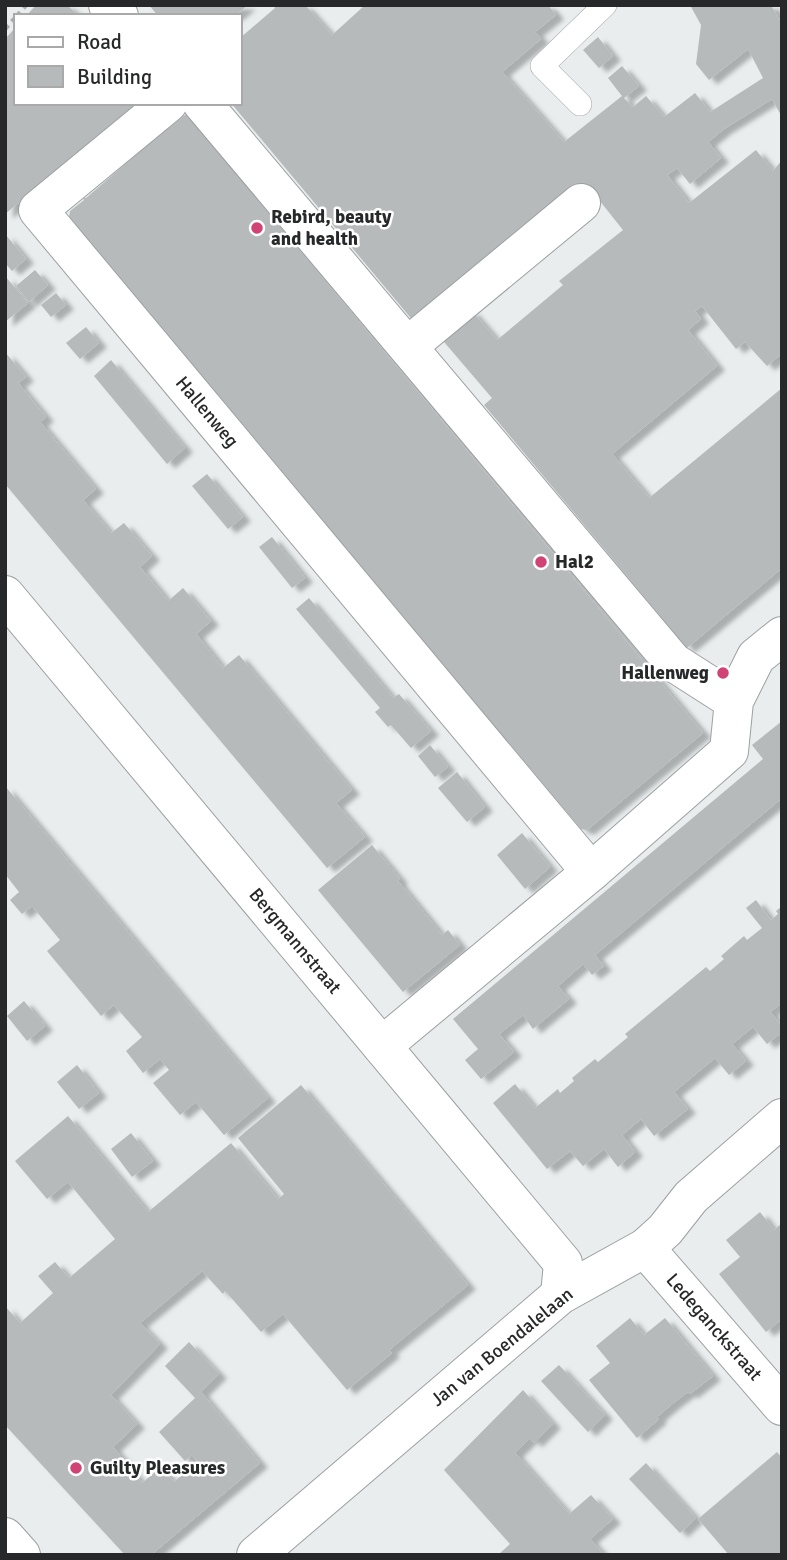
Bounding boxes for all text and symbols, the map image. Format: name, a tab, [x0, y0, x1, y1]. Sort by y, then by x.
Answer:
legend	[14, 14, 242, 105]
text: Road	[77, 29, 122, 55]
text: Building	[77, 64, 152, 90]
place label: Rebird, beauty and health	[271, 205, 392, 251]
marker: Rebird, beauty and health	[249, 220, 265, 236]
street label: Hallenweg	[170, 371, 244, 453]
place label: Hal2	[555, 550, 594, 574]
marker: Hal2	[533, 554, 549, 570]
place label: Hallenweg	[621, 661, 709, 685]
marker: Hallenweg	[715, 665, 731, 681]
street label: Bergmannstraat	[244, 883, 346, 999]
street label: Ledeganckstraat	[661, 1268, 767, 1386]
street label: Jan van Boendalelaan	[426, 1282, 578, 1412]
place label: Guilty Pleasures	[90, 1456, 225, 1480]
marker: Guilty Pleasures	[68, 1460, 84, 1476]

